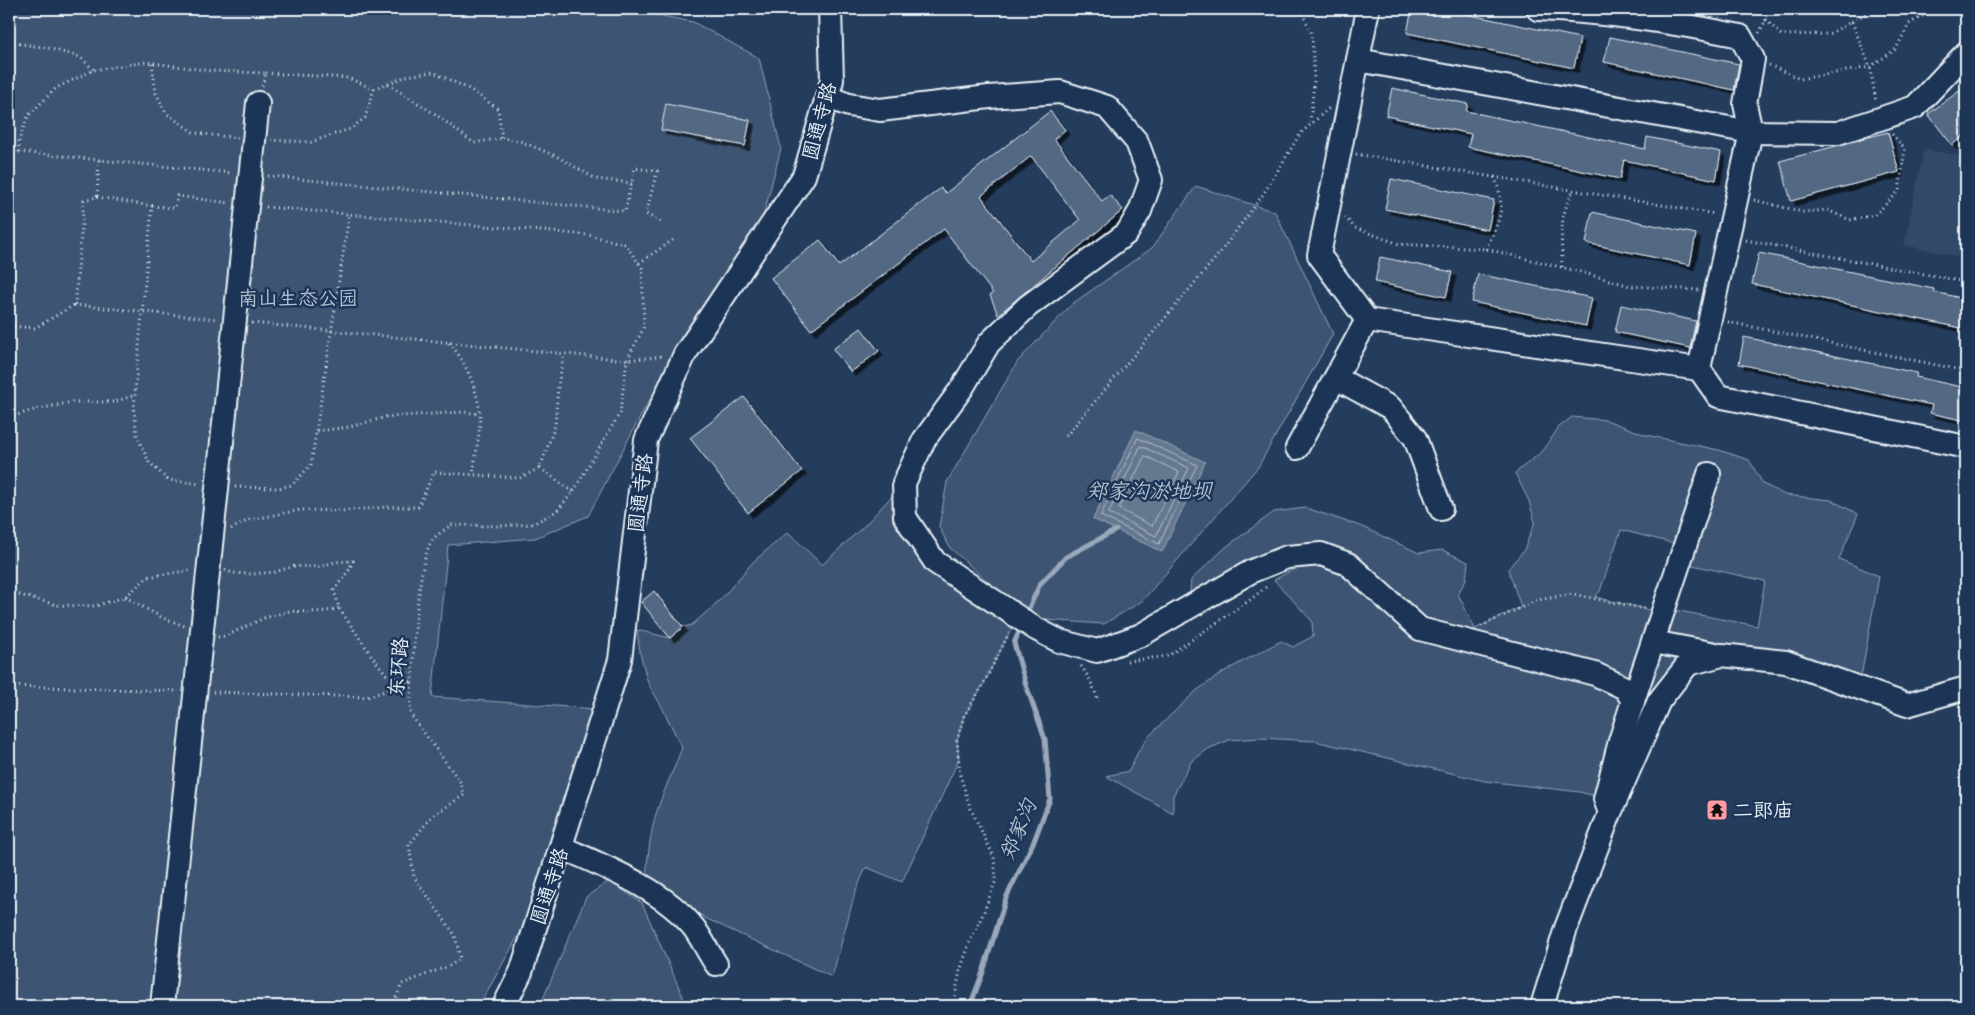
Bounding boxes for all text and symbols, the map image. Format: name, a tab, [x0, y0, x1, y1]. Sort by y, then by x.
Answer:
street label: 圆通寺路	[797, 78, 844, 164]
park label: 南山生态公园	[238, 286, 358, 313]
street label: 圆通寺路	[623, 451, 660, 535]
water label: 郑家沟淤地坝	[1086, 478, 1214, 506]
street label: 东环路	[383, 635, 416, 698]
water label: 郑家沟	[994, 794, 1045, 865]
temple icon: 二郎庙	[1705, 798, 1729, 822]
place label: 二郎庙	[1733, 798, 1793, 825]
street label: 圆通寺路	[525, 843, 576, 929]

